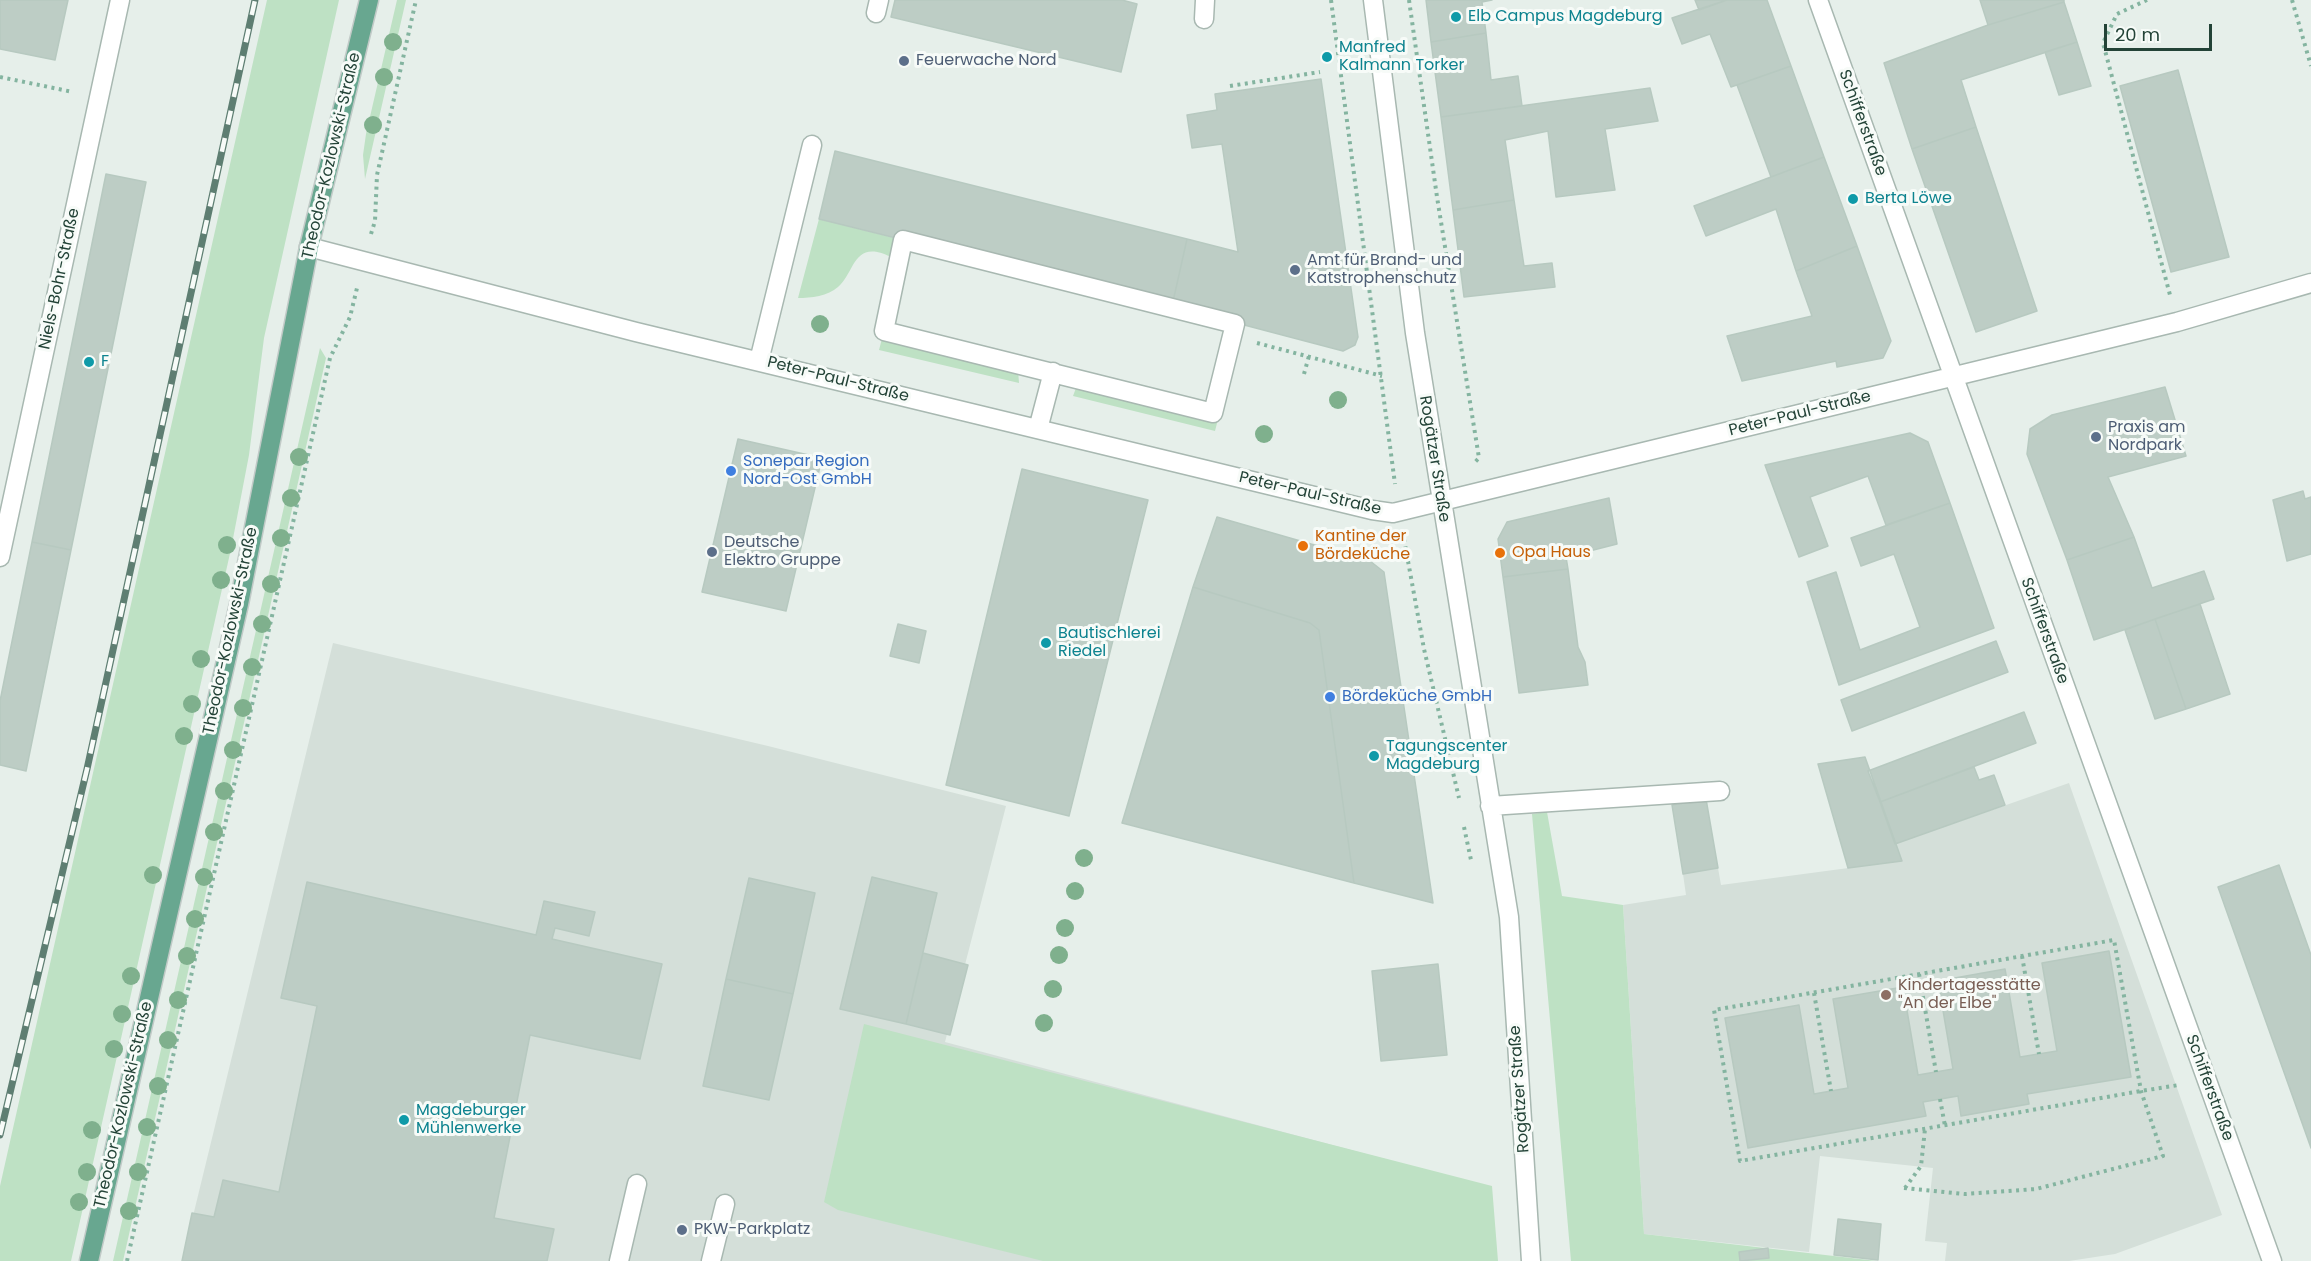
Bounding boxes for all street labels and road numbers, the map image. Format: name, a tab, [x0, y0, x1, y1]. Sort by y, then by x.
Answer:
street label: Theodor-Kozlowski-Straße	[299, 51, 365, 261]
street label: Schifferstraße	[1834, 67, 1890, 179]
street label: Niels-Bohr-Straße	[36, 207, 84, 351]
street label: Peter-Paul-Straße	[765, 353, 911, 407]
street label: Peter-Paul-Straße	[1727, 387, 1873, 441]
street label: Rogätzer Straße	[1415, 394, 1453, 524]
street label: Peter-Paul-Straße	[1237, 468, 1383, 520]
street label: Theodor-Kozlowski-Straße	[200, 526, 262, 736]
street label: Schifferstraße	[2016, 575, 2072, 687]
street label: Theodor-Kozlowski-Straße	[91, 1000, 157, 1210]
street label: Rogätzer Straße	[1506, 1025, 1534, 1153]
street label: Schifferstraße	[2181, 1032, 2237, 1144]

